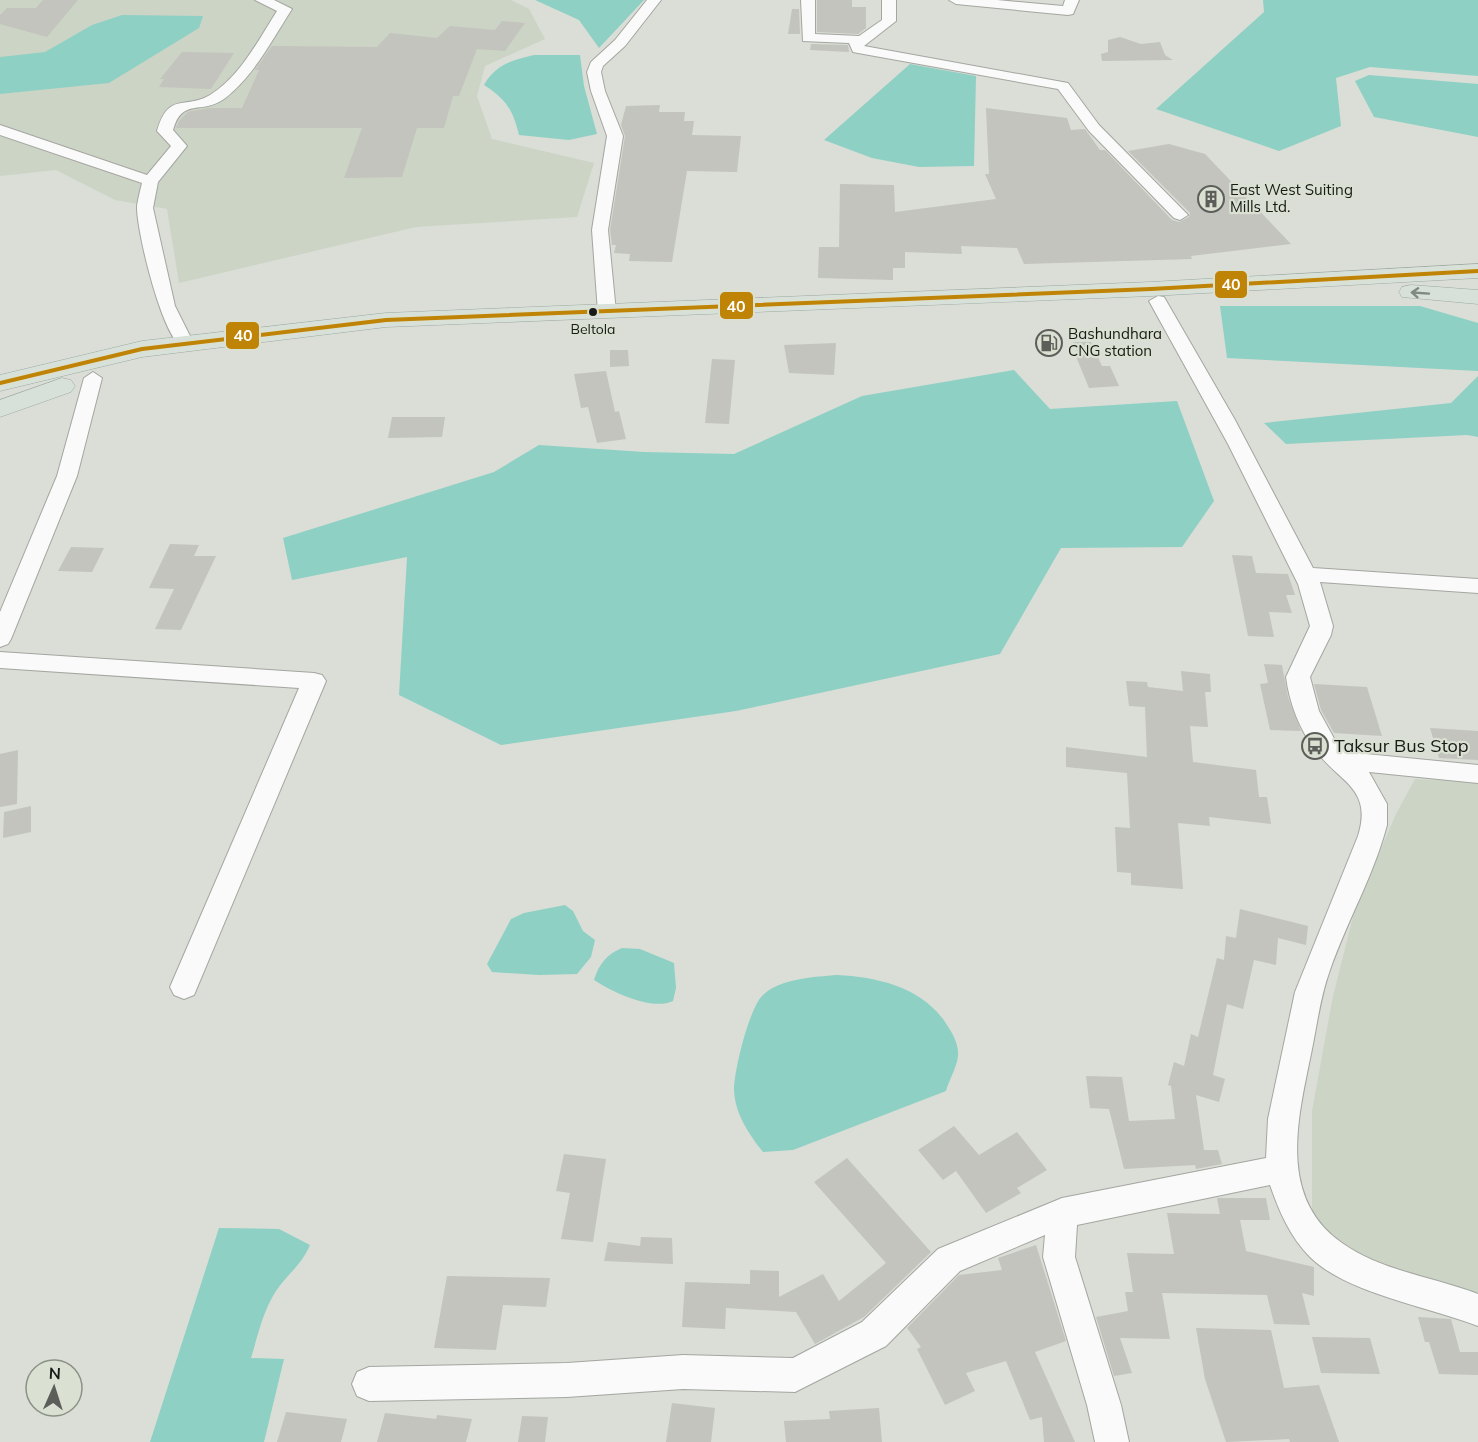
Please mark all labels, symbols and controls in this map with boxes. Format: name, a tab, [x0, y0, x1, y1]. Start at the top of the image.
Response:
place label: East West Suiting Mills Ltd.	[1230, 180, 1353, 216]
building icon: East West Suiting Mills Ltd.	[1196, 184, 1226, 214]
line badge: 40	[1214, 270, 1248, 299]
text: 40	[1221, 274, 1241, 294]
one-way arrow	[1410, 287, 1430, 298]
line badge: 40	[719, 291, 754, 320]
text: 40	[726, 296, 746, 316]
marker: Beltola	[587, 306, 599, 318]
place label: Beltola	[570, 320, 616, 338]
line badge: 40	[225, 321, 260, 350]
place label: Bashundhara CNG station	[1068, 324, 1162, 360]
text: 40	[233, 325, 253, 345]
fuel station icon: Bashundhara CNG station	[1034, 328, 1064, 358]
bus stop icon: Taksur Bus Stop	[1300, 731, 1330, 761]
place label: Taksur Bus Stop	[1334, 734, 1469, 757]
north arrow	[24, 1358, 84, 1418]
text: N	[48, 1363, 61, 1383]

